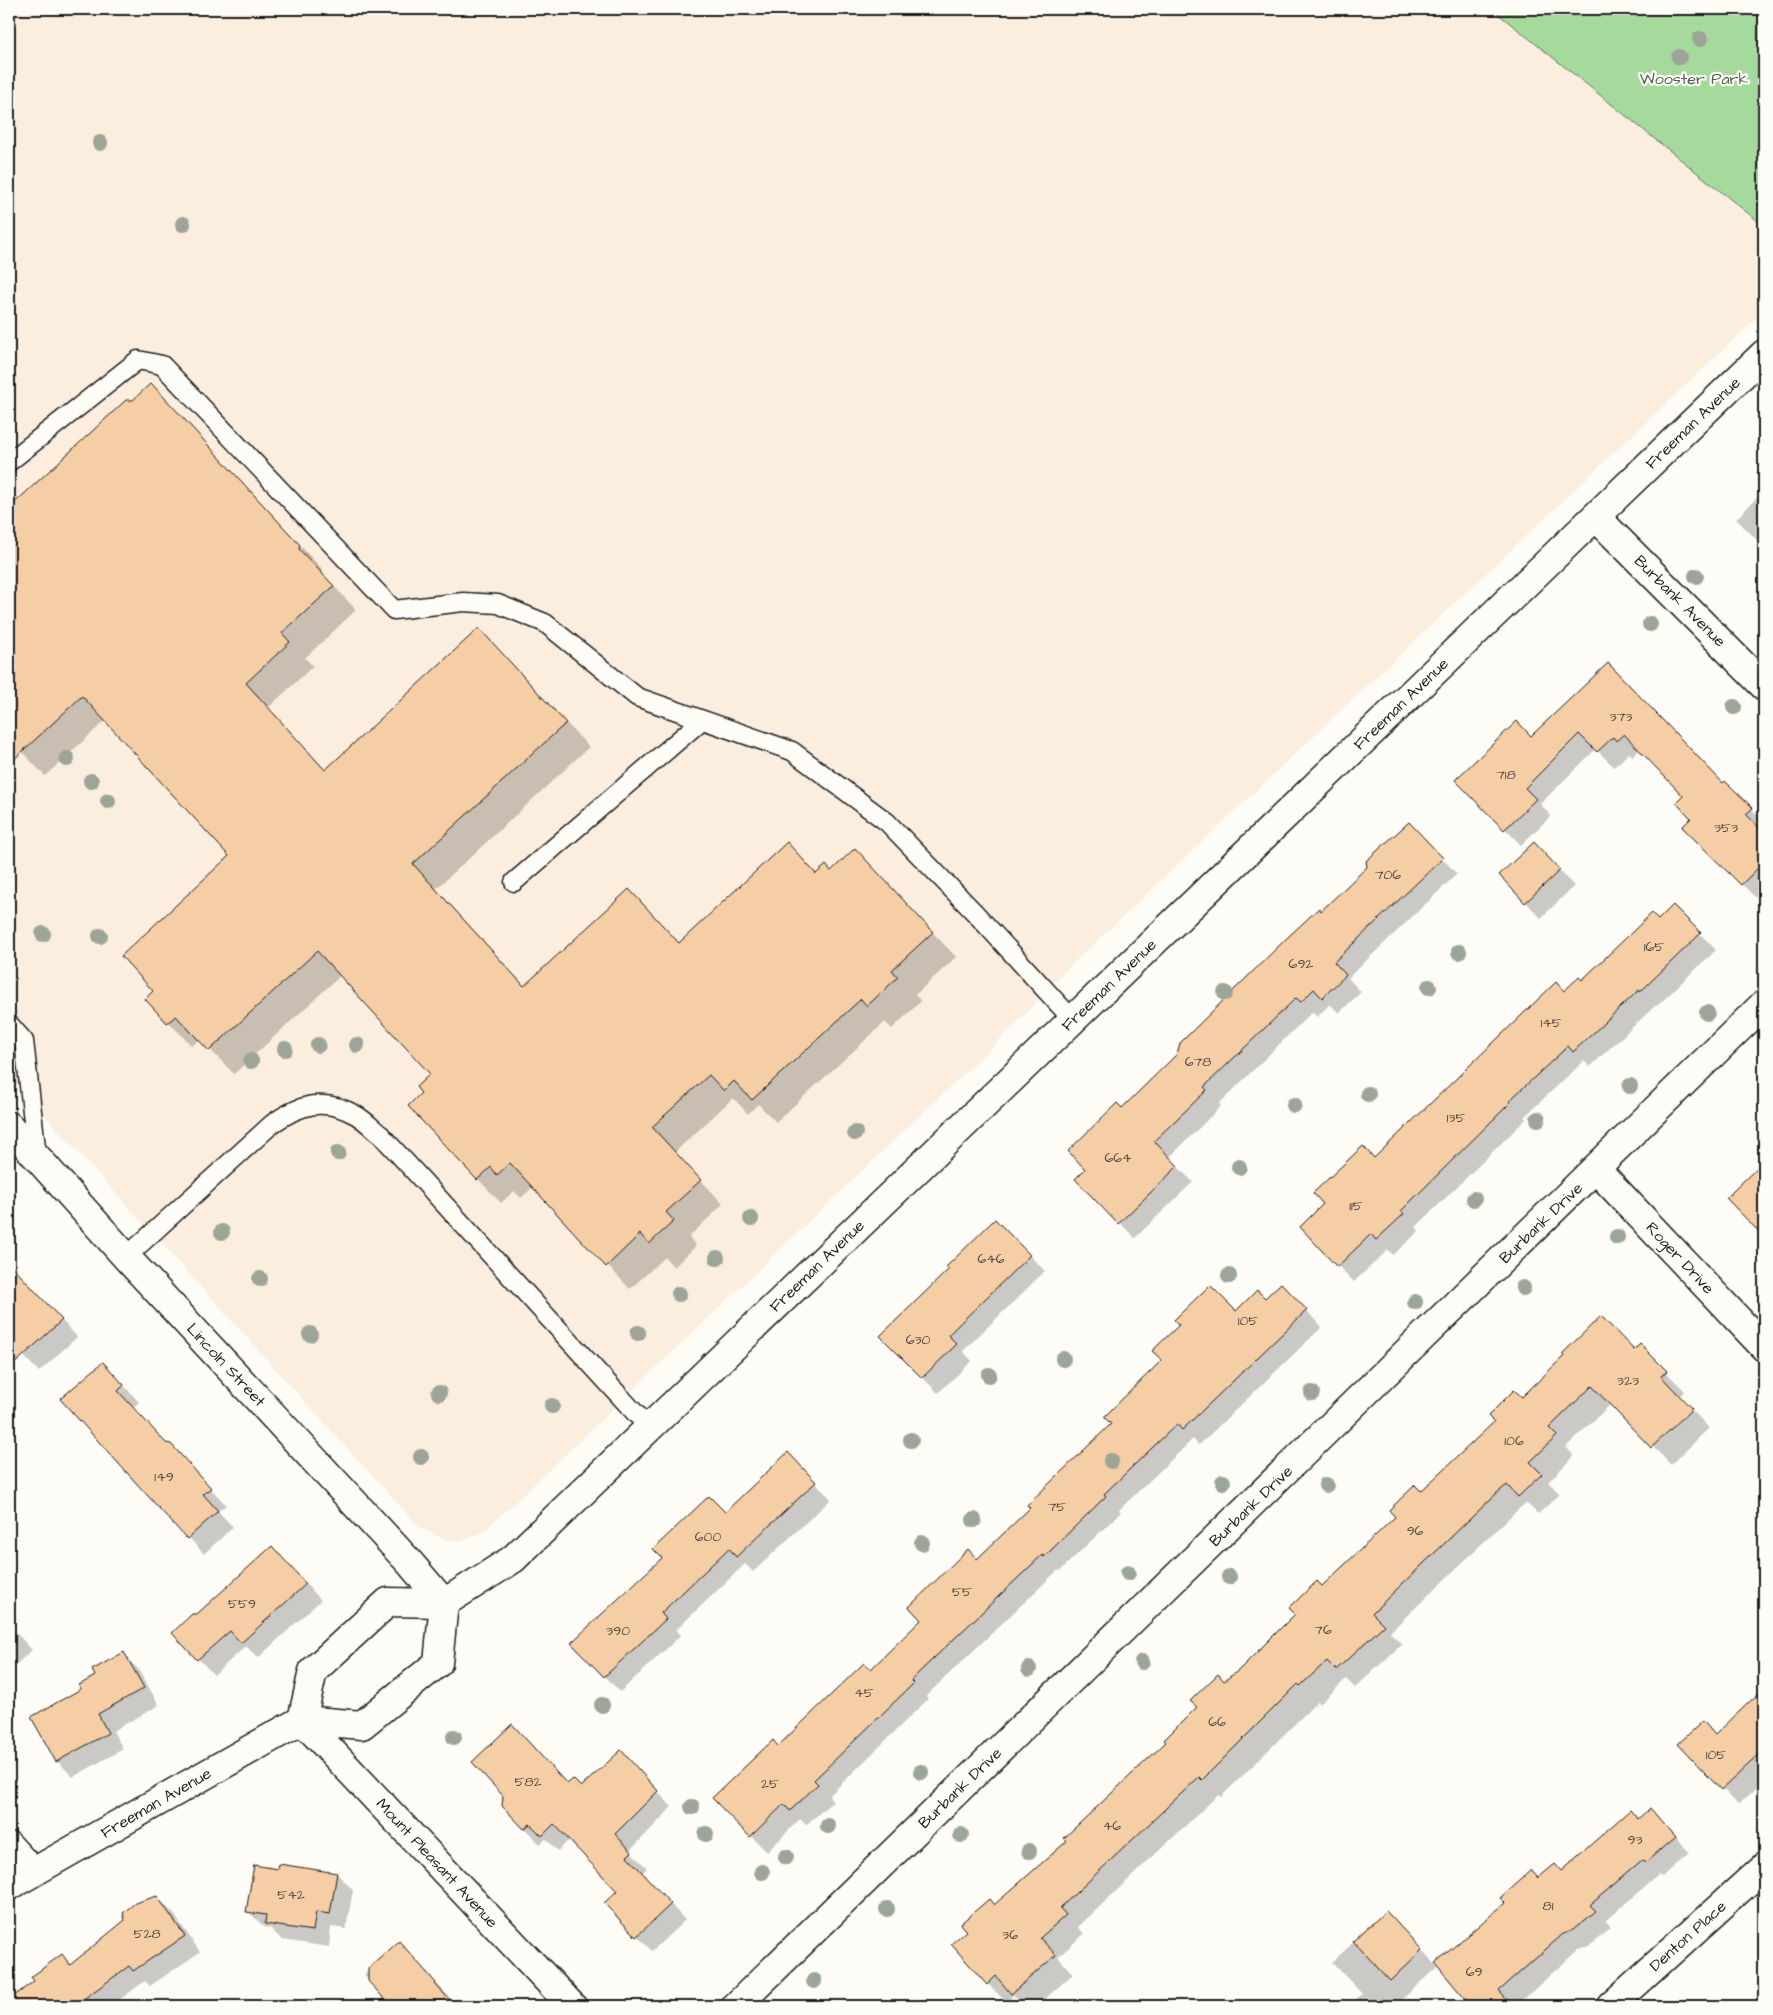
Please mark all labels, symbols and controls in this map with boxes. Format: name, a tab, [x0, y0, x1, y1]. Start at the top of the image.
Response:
park label: Wooster Park	[1640, 68, 1748, 90]
street label: Freeman Avenue	[1641, 372, 1746, 474]
street label: Burbank Avenue	[1629, 550, 1731, 652]
street label: Freeman Avenue	[1349, 653, 1454, 755]
house number: 373	[1610, 707, 1632, 727]
house number: 718	[1496, 765, 1516, 785]
house number: 353	[1714, 818, 1738, 838]
house number: 706	[1375, 865, 1401, 885]
street label: Freeman Avenue	[1057, 934, 1162, 1036]
house number: 165	[1644, 937, 1664, 957]
house number: 692	[1289, 954, 1313, 974]
house number: 145	[1540, 1013, 1562, 1033]
house number: 678	[1185, 1052, 1211, 1072]
house number: 135	[1447, 1108, 1466, 1128]
house number: 664	[1104, 1148, 1132, 1168]
street label: Burbank Drive	[1494, 1177, 1588, 1269]
house number: 115	[1349, 1196, 1363, 1216]
street label: Freeman Avenue	[765, 1215, 870, 1317]
street label: Roger Drive	[1640, 1217, 1719, 1300]
house number: 646	[977, 1249, 1005, 1269]
house number: 105	[1238, 1311, 1258, 1331]
street label: Lincoln Street	[182, 1318, 271, 1412]
house number: 630	[906, 1330, 931, 1350]
house number: 323	[1617, 1371, 1639, 1391]
house number: 106	[1504, 1431, 1524, 1451]
street label: Burbank Drive	[1204, 1460, 1298, 1552]
house number: 149	[154, 1467, 174, 1487]
house number: 75	[1048, 1497, 1066, 1517]
house number: 96	[1407, 1521, 1424, 1541]
house number: 600	[695, 1527, 721, 1547]
house number: 55	[952, 1582, 972, 1602]
house number: 559	[228, 1594, 256, 1614]
house number: 76	[1314, 1620, 1332, 1640]
house number: 390	[606, 1621, 630, 1641]
house number: 45	[854, 1683, 874, 1703]
house number: 66	[1208, 1712, 1226, 1732]
street label: Burbank Drive	[913, 1742, 1007, 1834]
house number: 105	[1706, 1745, 1726, 1765]
street label: Freeman Avenue	[97, 1762, 216, 1844]
house number: 582	[514, 1772, 542, 1792]
house number: 25	[761, 1774, 779, 1794]
street label: Mount Pleasant Avenue	[371, 1793, 503, 1933]
house number: 46	[1103, 1816, 1121, 1836]
house number: 93	[1627, 1830, 1643, 1850]
house number: 542	[277, 1885, 305, 1905]
street label: Denton Place	[1645, 1895, 1731, 1976]
house number: 81	[1543, 1896, 1554, 1916]
house number: 528	[133, 1924, 161, 1944]
house number: 36	[1002, 1925, 1018, 1945]
house number: 69	[1466, 1962, 1482, 1982]

